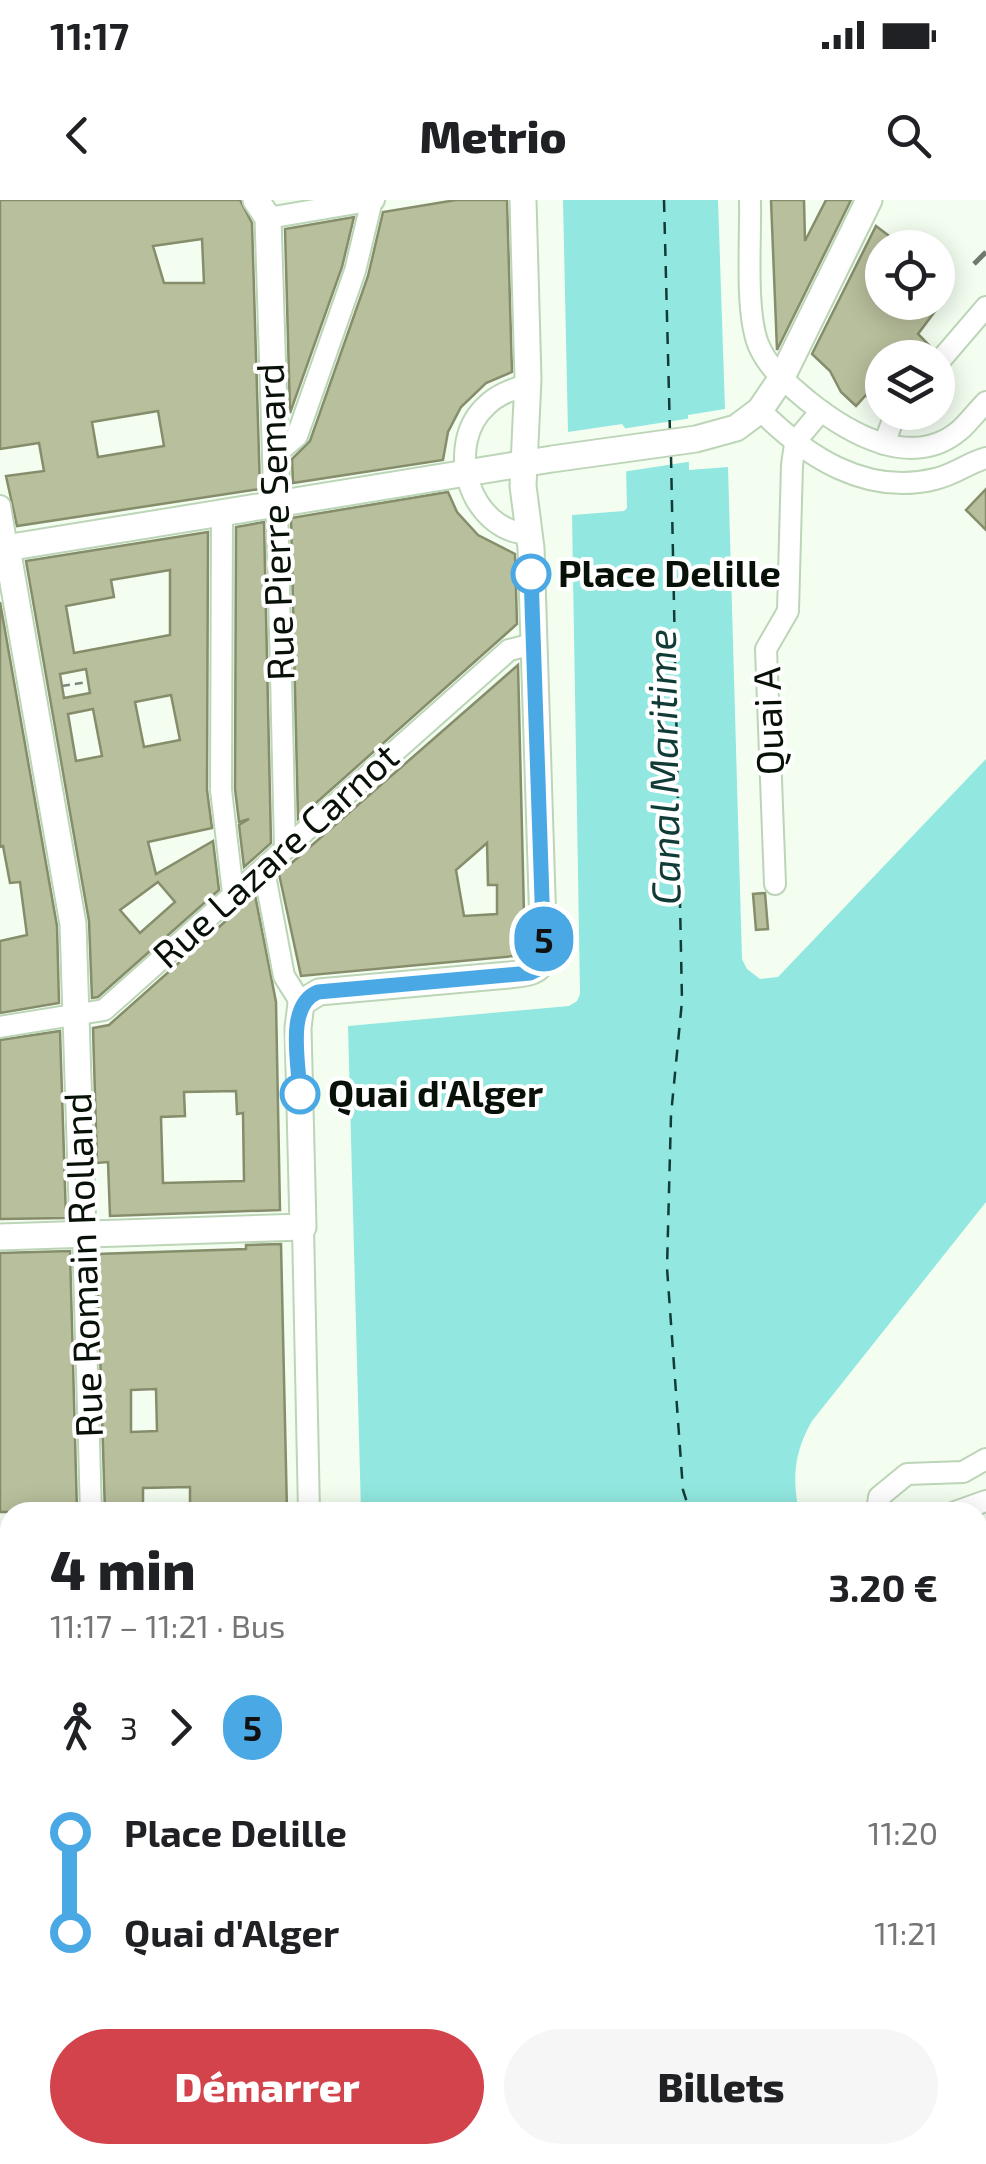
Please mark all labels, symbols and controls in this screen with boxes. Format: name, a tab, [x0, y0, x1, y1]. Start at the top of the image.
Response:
text: 11:17	[50, 12, 129, 58]
icon: back	[50, 108, 105, 163]
text: Metrio	[419, 108, 567, 162]
icon: search	[881, 108, 936, 163]
map controls	[865, 230, 955, 430]
button: locate	[865, 230, 955, 320]
button: layers	[865, 340, 955, 430]
street label: Rue Pierre Semard	[245, 363, 303, 682]
place label: Place Delille	[558, 549, 781, 595]
marker: Place Delille	[512, 555, 550, 593]
water label: Canal Maritime	[636, 629, 688, 905]
street label: Quai A	[742, 666, 792, 776]
street label: Rue Lazare Carnot	[143, 732, 407, 977]
line badge: 5	[512, 906, 576, 972]
text: 5	[534, 918, 554, 960]
place label: Quai d'Alger	[328, 1069, 543, 1116]
marker: Quai d'Alger	[281, 1075, 319, 1113]
street label: Rue Romain Rolland	[53, 1092, 111, 1438]
text: 4 min	[50, 1535, 196, 1601]
text: 3.20 €	[829, 1564, 938, 1610]
text: 11:17 – 11:21 · Bus	[50, 1606, 285, 1644]
icon: walk	[50, 1700, 105, 1755]
icon: forward	[153, 1700, 208, 1755]
text: 5	[243, 1706, 262, 1748]
text: 3	[120, 1708, 138, 1746]
text: Place Delille	[124, 1809, 347, 1855]
text: 11:20	[868, 1813, 938, 1851]
text: Quai d'Alger	[124, 1909, 339, 1955]
text: 11:21	[874, 1913, 938, 1951]
button: Démarrer	[50, 2029, 484, 2144]
button: Billets	[504, 2029, 938, 2144]

